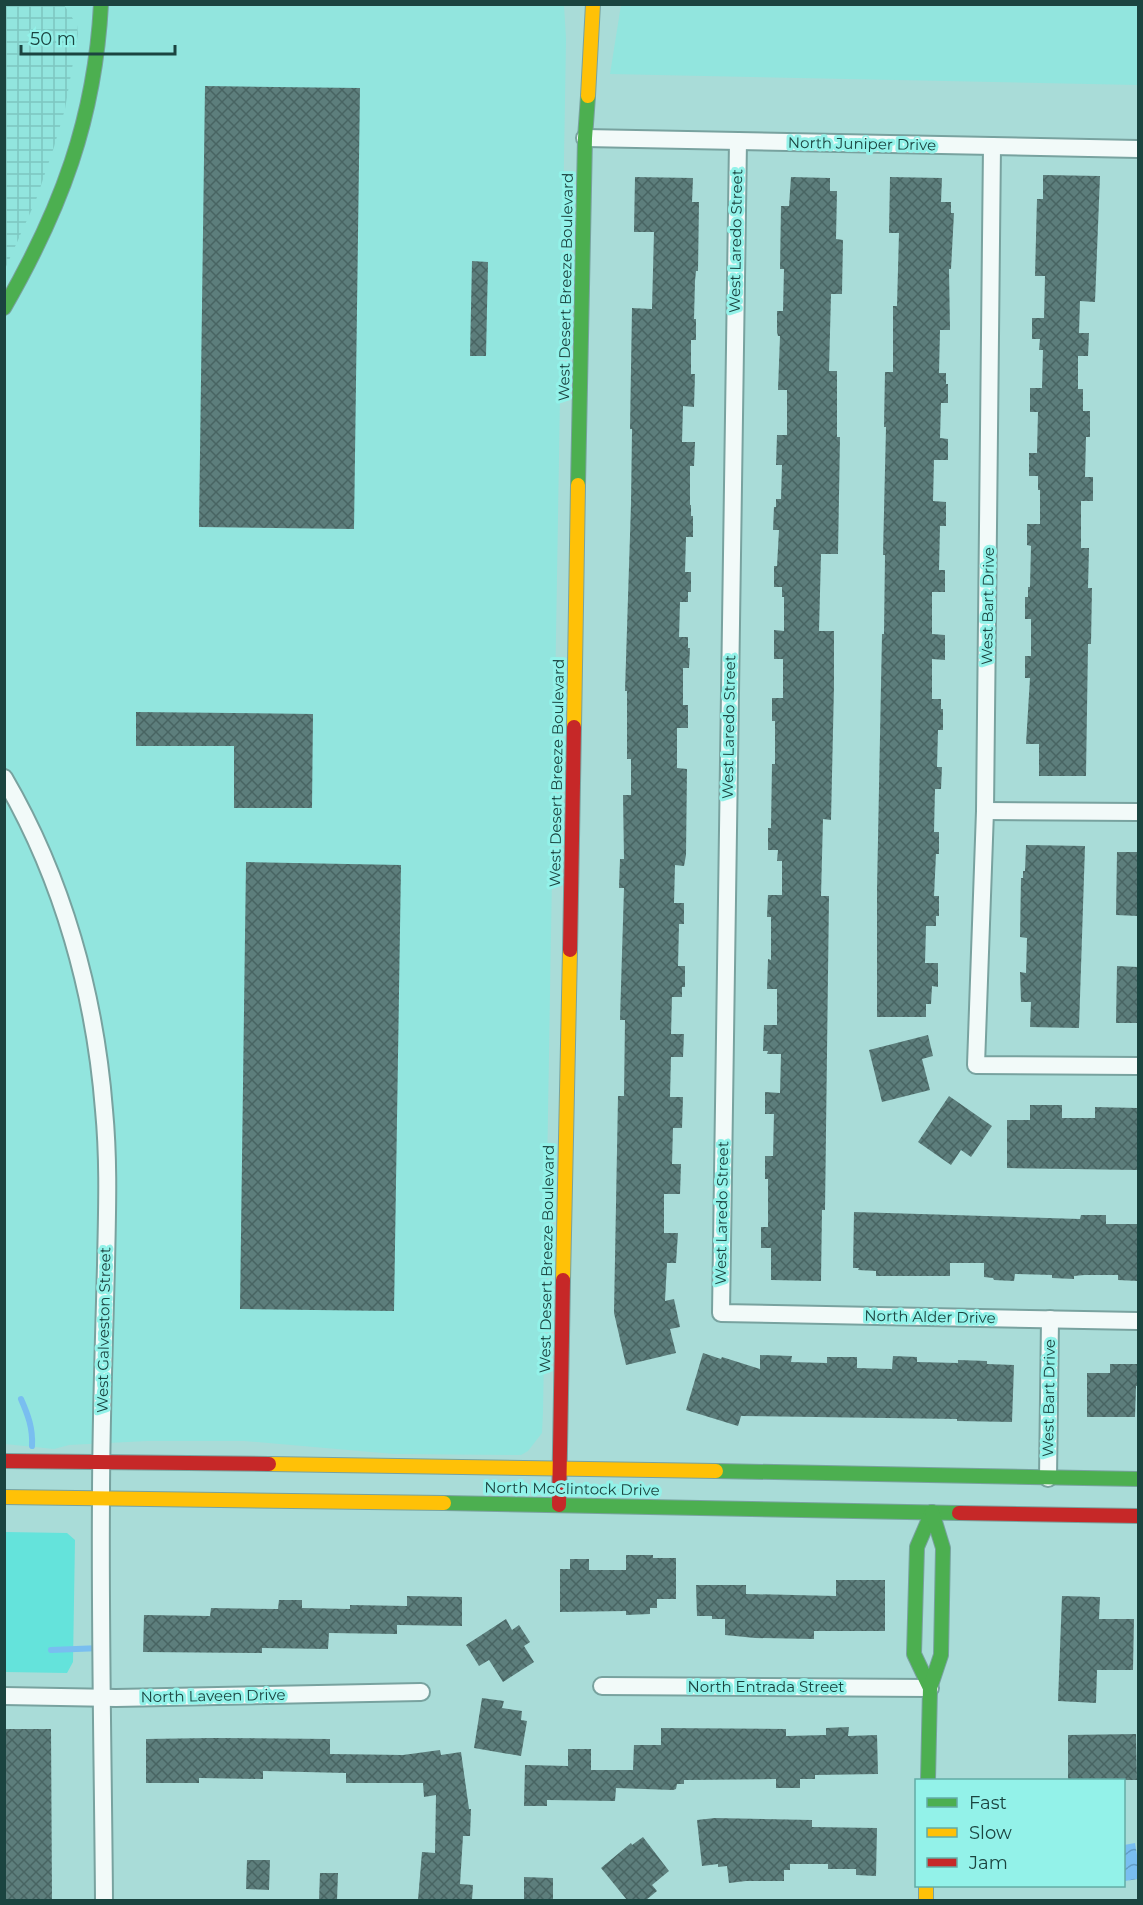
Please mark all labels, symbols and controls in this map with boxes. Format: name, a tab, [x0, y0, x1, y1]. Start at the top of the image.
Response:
scale bar	[21, 18, 176, 56]
text: 50 m	[30, 28, 76, 50]
street label: North Juniper Drive	[788, 133, 936, 154]
street label: West Laredo Street	[725, 169, 746, 313]
street label: West Desert Breeze Boulevard	[554, 173, 577, 401]
street label: West Bart Drive	[977, 547, 998, 665]
street label: West Laredo Street	[718, 655, 739, 799]
street label: West Desert Breeze Boulevard	[545, 659, 568, 887]
street label: West Laredo Street	[711, 1141, 732, 1285]
street label: West Desert Breeze Boulevard	[535, 1145, 558, 1373]
street label: West Galveston Street	[93, 1247, 114, 1413]
street label: North Alder Drive	[864, 1306, 996, 1327]
street label: West Bart Drive	[1038, 1339, 1059, 1457]
street label: North McClintock Drive	[484, 1477, 660, 1500]
street label: North Entrada Street	[688, 1677, 844, 1696]
street label: North Laveen Drive	[140, 1685, 286, 1706]
legend	[915, 1779, 1125, 1887]
text: Fast	[969, 1792, 1007, 1814]
text: Slow	[969, 1822, 1012, 1844]
text: Jam	[968, 1852, 1008, 1874]

